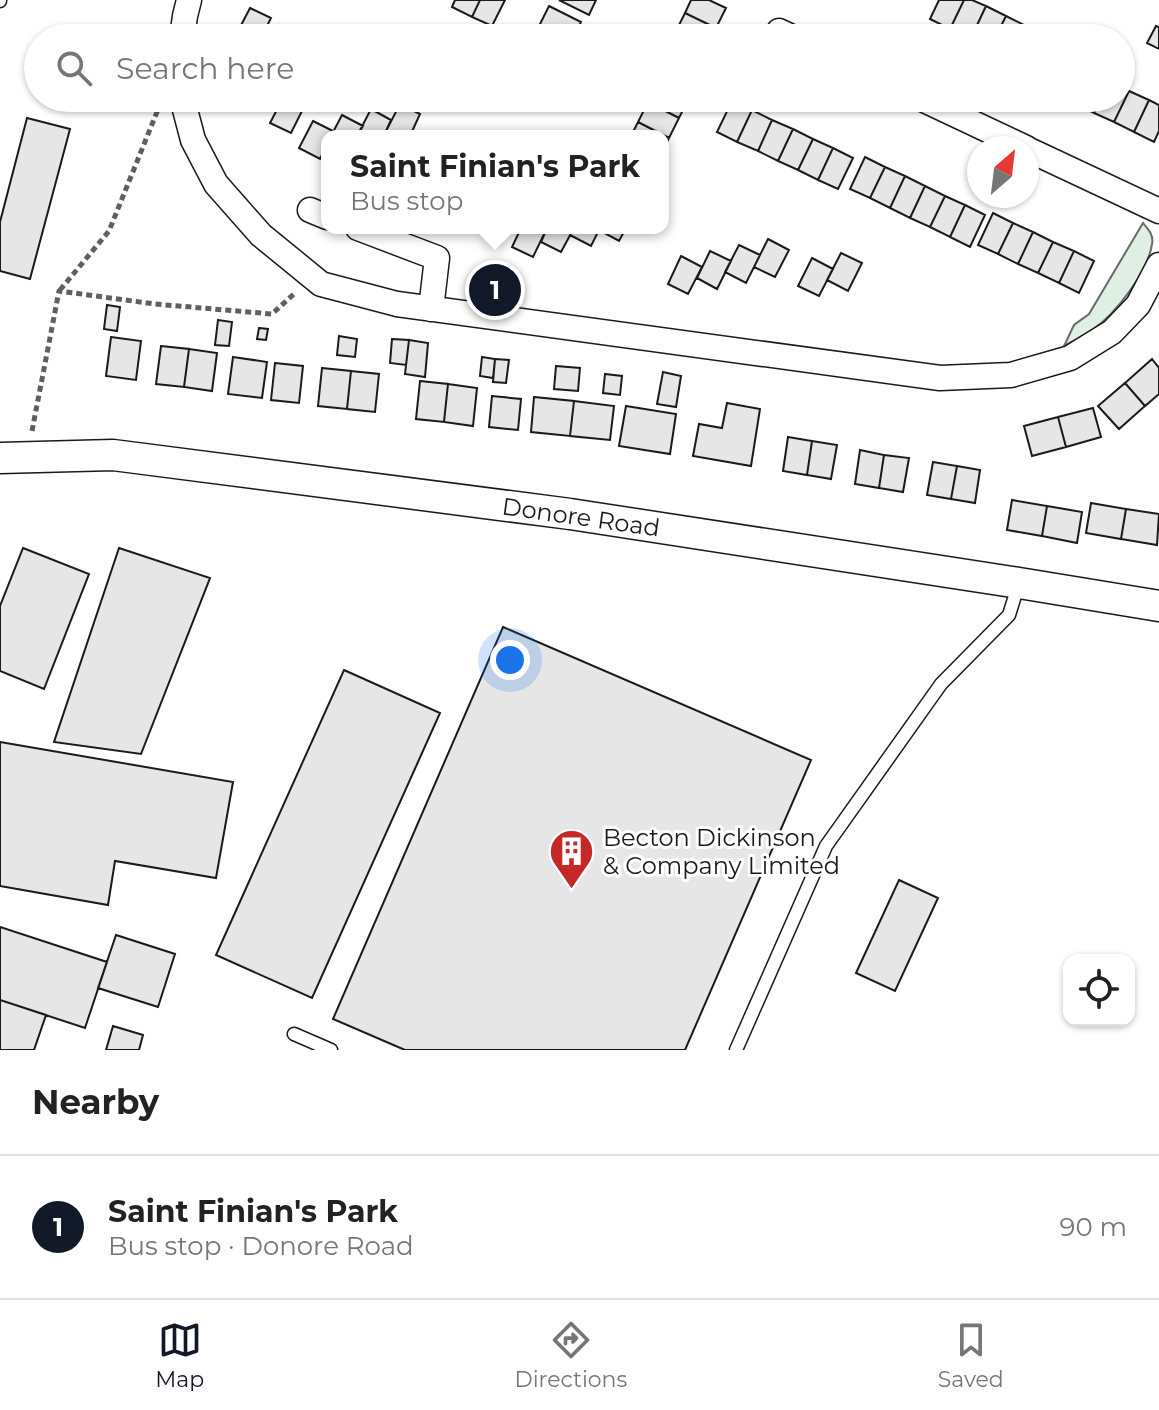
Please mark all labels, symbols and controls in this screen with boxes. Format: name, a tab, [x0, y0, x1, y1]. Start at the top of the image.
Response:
search box	[24, 24, 1135, 112]
icon: search	[52, 46, 96, 90]
text: Search here	[116, 50, 294, 87]
popup	[321, 130, 669, 234]
north arrow	[967, 136, 1039, 208]
text: Saint Finian's Park	[350, 148, 640, 185]
text: Bus stop	[350, 185, 463, 217]
pin: 1	[469, 260, 521, 320]
street label: Donore Road	[500, 492, 662, 542]
your location	[490, 640, 530, 680]
place label: Becton Dickinson & Company Limited	[603, 823, 840, 880]
building icon: Becton Dickinson & Company Limited	[548, 827, 596, 890]
map controls	[1063, 954, 1135, 1026]
button: locate	[1063, 954, 1135, 1026]
text: Nearby	[32, 1081, 159, 1123]
text: Saint Finian's Park	[108, 1193, 398, 1230]
text: 1	[53, 1211, 63, 1243]
text: 90 m	[1060, 1211, 1127, 1243]
text: Bus stop · Donore Road	[108, 1230, 414, 1262]
tab: Map	[155, 1318, 204, 1393]
tab: Directions	[515, 1318, 627, 1393]
tab: Saved	[938, 1318, 1004, 1393]

